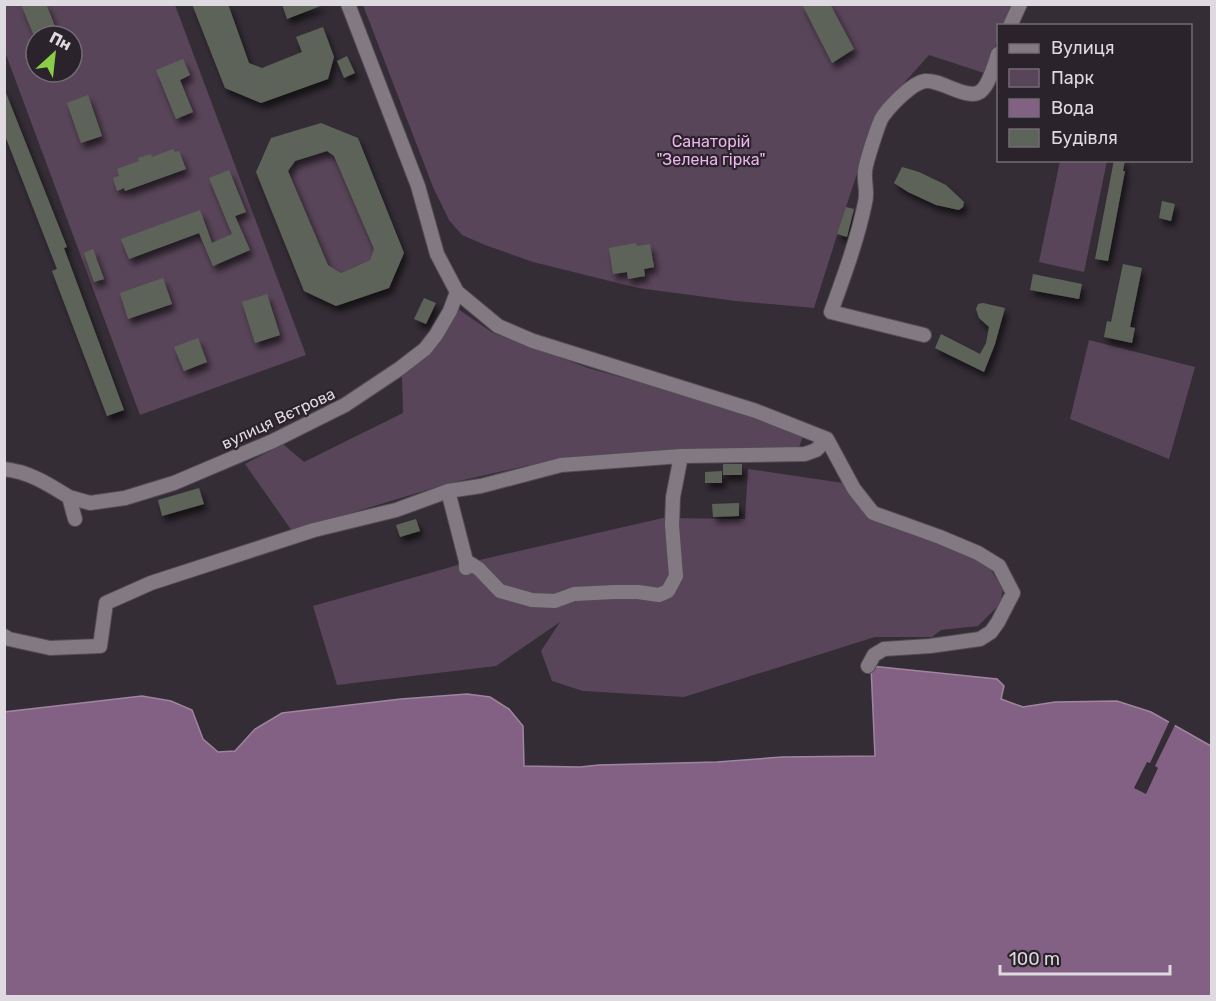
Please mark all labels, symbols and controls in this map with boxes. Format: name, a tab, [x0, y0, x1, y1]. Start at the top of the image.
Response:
north arrow	[24, 24, 84, 84]
legend	[997, 24, 1192, 162]
text: Пн	[46, 28, 75, 55]
text: Вулиця	[1051, 37, 1115, 59]
text: Парк	[1051, 67, 1095, 89]
text: Вода	[1051, 97, 1094, 119]
text: Будівля	[1051, 127, 1118, 149]
park label: Санаторій "Зелена гірка"	[656, 132, 766, 169]
street label: вулиця Вєтрова	[218, 384, 338, 453]
scale bar	[1000, 938, 1170, 976]
text: 100 m	[1009, 948, 1060, 970]

